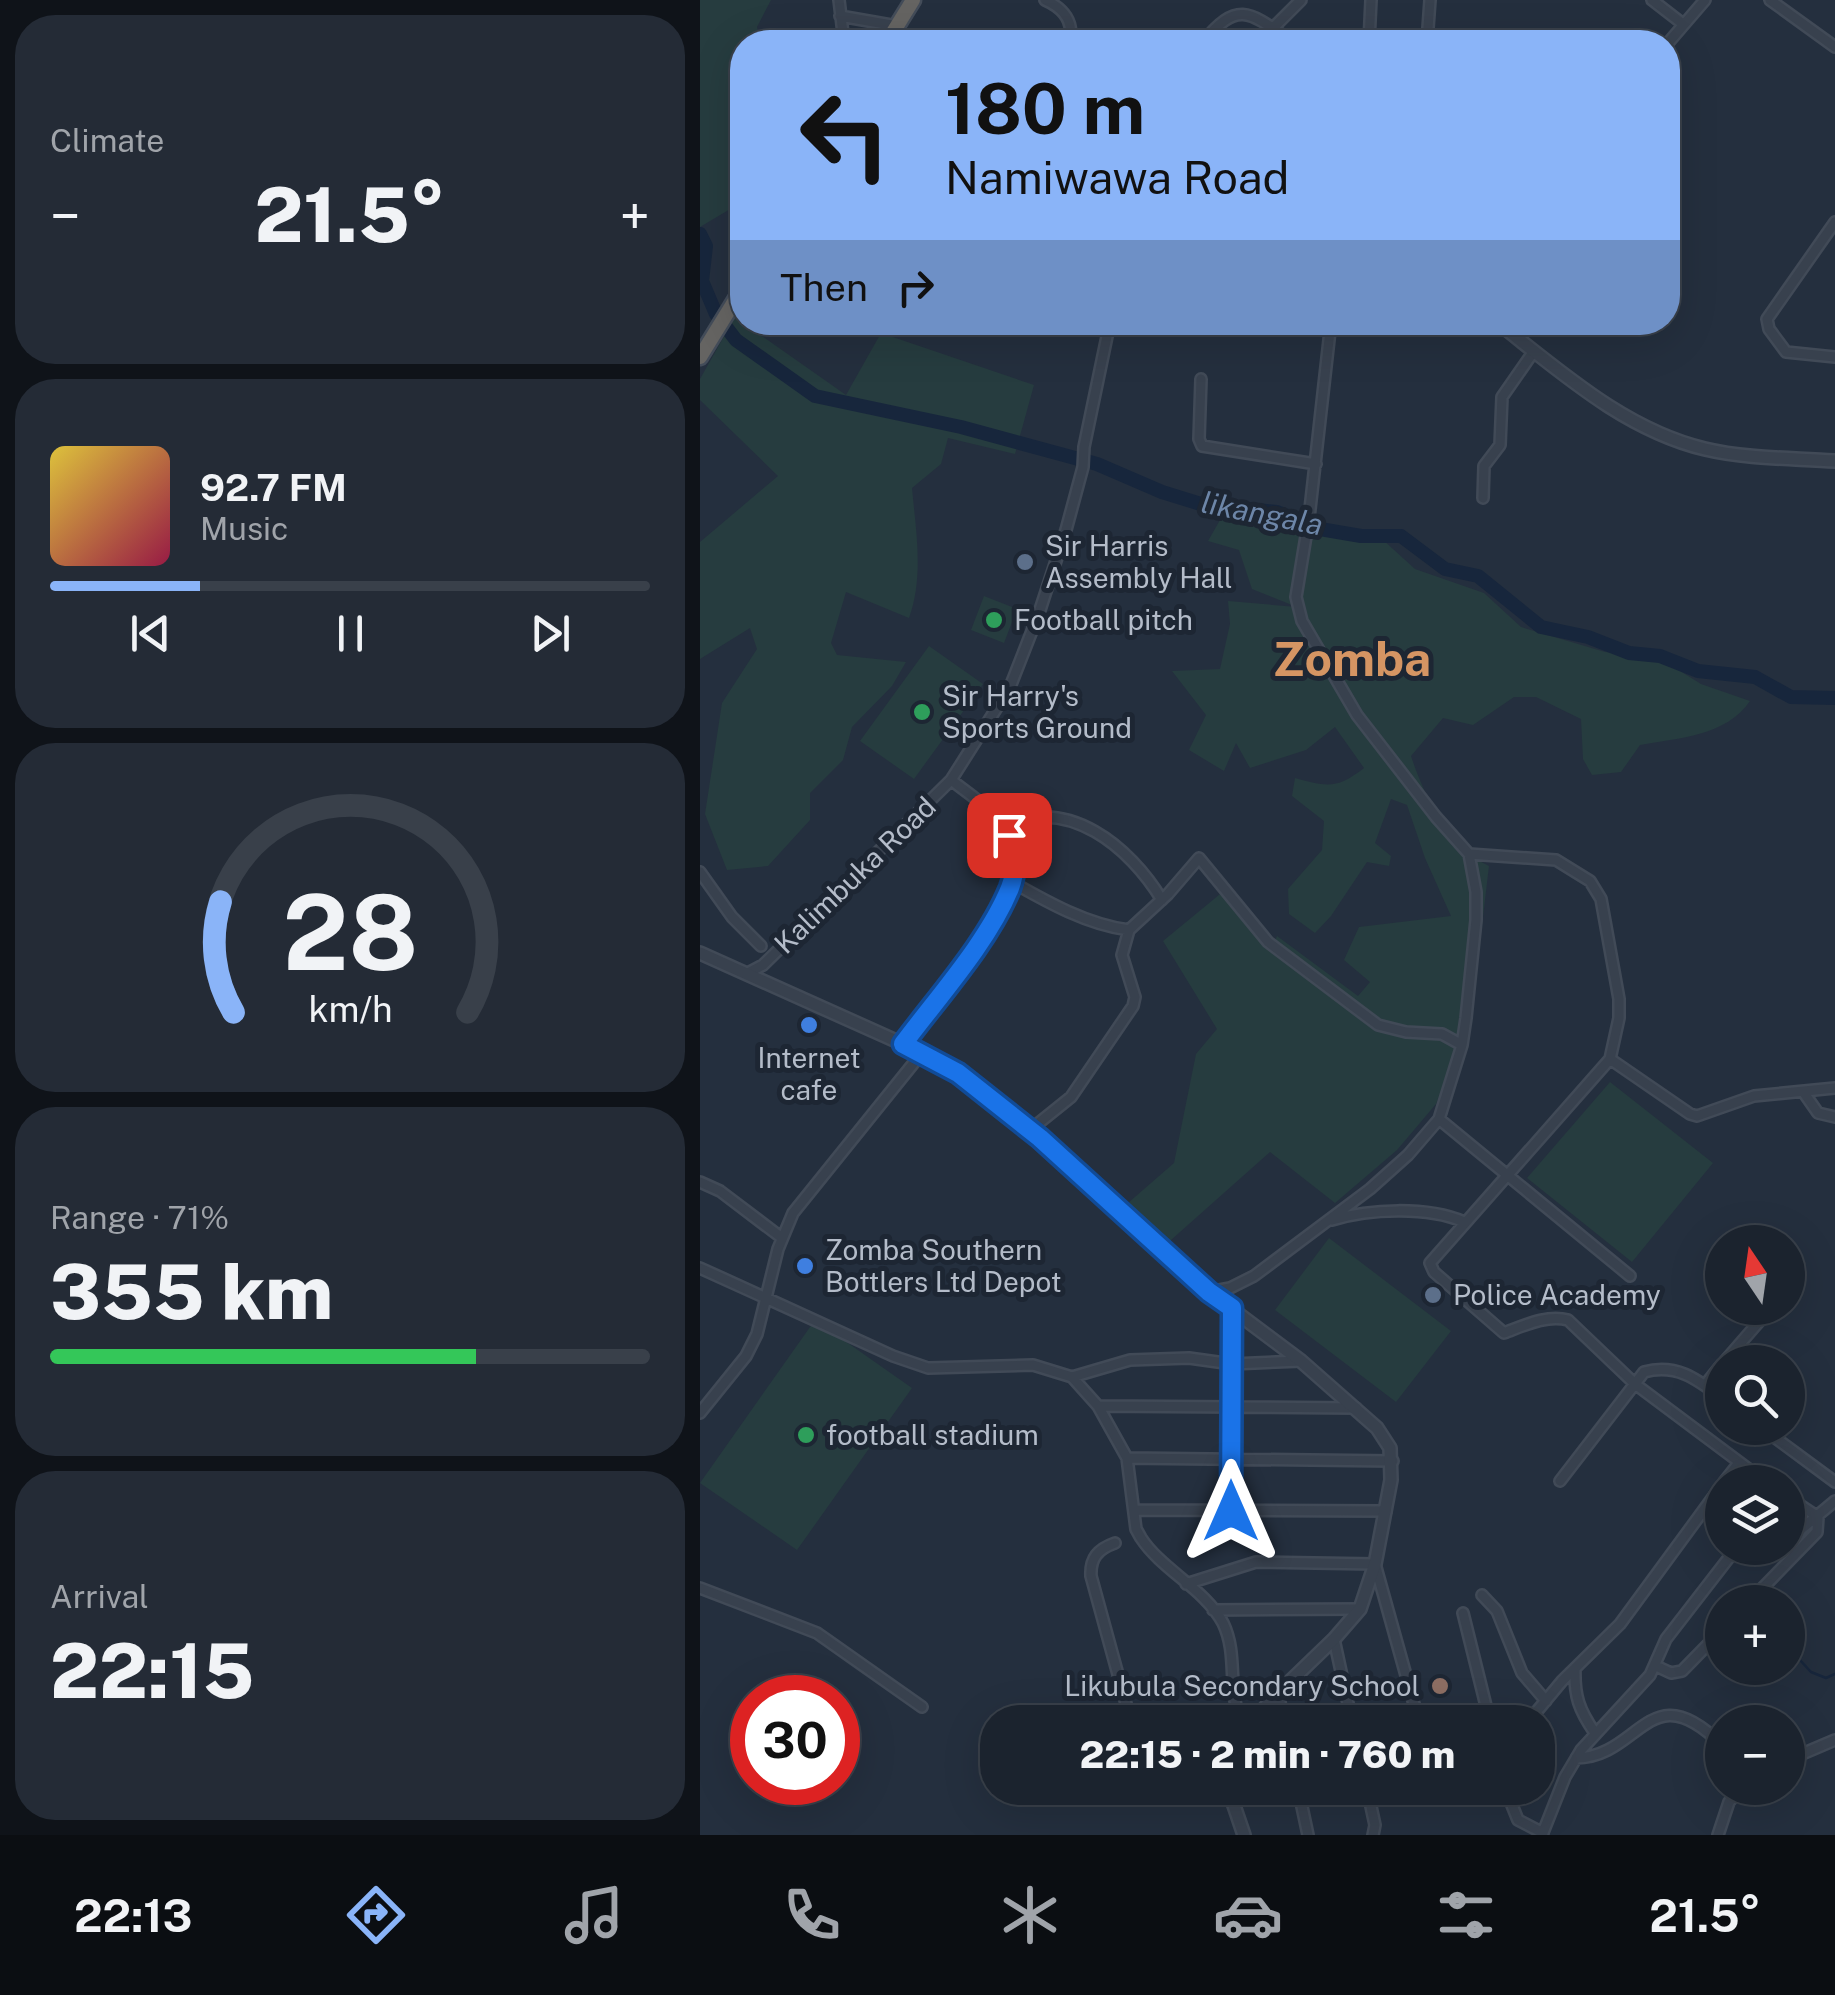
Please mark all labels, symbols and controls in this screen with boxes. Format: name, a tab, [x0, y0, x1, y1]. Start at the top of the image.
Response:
text: 180 m	[945, 67, 1145, 150]
icon: left	[780, 70, 910, 200]
text: Climate	[50, 122, 164, 159]
text: Namiwawa Road	[945, 151, 1289, 204]
text: 21.5°	[254, 171, 446, 259]
text: −	[50, 184, 81, 248]
text: +	[620, 184, 650, 248]
icon: right	[888, 260, 943, 315]
text: Then	[780, 265, 868, 310]
text: 92.7 FM	[200, 465, 347, 510]
water label: likangala	[1198, 484, 1326, 542]
text: Music	[200, 510, 288, 547]
place label: Sir Harris Assembly Hall	[1045, 529, 1233, 594]
marker: Sir Harris Assembly Hall	[1014, 551, 1036, 573]
place label: Football pitch	[1014, 603, 1193, 636]
icon: previous	[123, 606, 178, 661]
icon: pause	[323, 606, 378, 661]
icon: next	[523, 606, 578, 661]
marker: Football pitch	[983, 609, 1005, 631]
district label: Zomba	[1273, 630, 1431, 687]
place label: Sir Harry's Sports Ground	[942, 679, 1132, 744]
marker: Sir Harry's Sports Ground	[911, 701, 933, 723]
street label: Kalimbuka Road	[767, 789, 942, 960]
pin	[967, 793, 1052, 878]
icon: arrive	[982, 808, 1037, 863]
text: 28	[282, 871, 418, 993]
text: km/h	[308, 988, 392, 1030]
marker: Internet cafe	[798, 1014, 820, 1036]
place label: Internet cafe	[757, 1041, 861, 1106]
text: Range · 71%	[50, 1199, 229, 1236]
north arrow	[1705, 1225, 1805, 1325]
map controls	[1705, 1225, 1805, 1805]
place label: Zomba Southern Bottlers Ltd Depot	[825, 1233, 1062, 1298]
text: 355 km	[50, 1248, 333, 1336]
marker: Zomba Southern Bottlers Ltd Depot	[794, 1255, 816, 1277]
place label: Police Academy	[1453, 1278, 1661, 1311]
marker: Police Academy	[1422, 1284, 1444, 1306]
button: search	[1705, 1345, 1805, 1445]
place label: football stadium	[826, 1418, 1039, 1451]
marker: football stadium	[795, 1424, 817, 1446]
position arrow	[1179, 1459, 1283, 1563]
button: layers	[1705, 1465, 1805, 1565]
text: Arrival	[50, 1578, 149, 1615]
button: +	[1705, 1585, 1805, 1685]
text: 22:15	[50, 1627, 254, 1715]
place label: Likubula Secondary School	[1064, 1669, 1420, 1702]
speed limit sign: 30	[730, 1675, 860, 1805]
marker: Likubula Secondary School	[1429, 1675, 1451, 1697]
button: −	[1705, 1705, 1805, 1805]
text: 22:15 · 2 min · 760 m	[1080, 1732, 1455, 1777]
icon: directions	[341, 1880, 411, 1950]
icon: music	[559, 1880, 629, 1950]
icon: phone	[777, 1880, 847, 1950]
icon: climate	[995, 1880, 1065, 1950]
icon: car	[1213, 1880, 1283, 1950]
icon: filters	[1431, 1880, 1501, 1950]
text: 22:13	[74, 1889, 193, 1942]
text: 21.5°	[1649, 1889, 1761, 1942]

